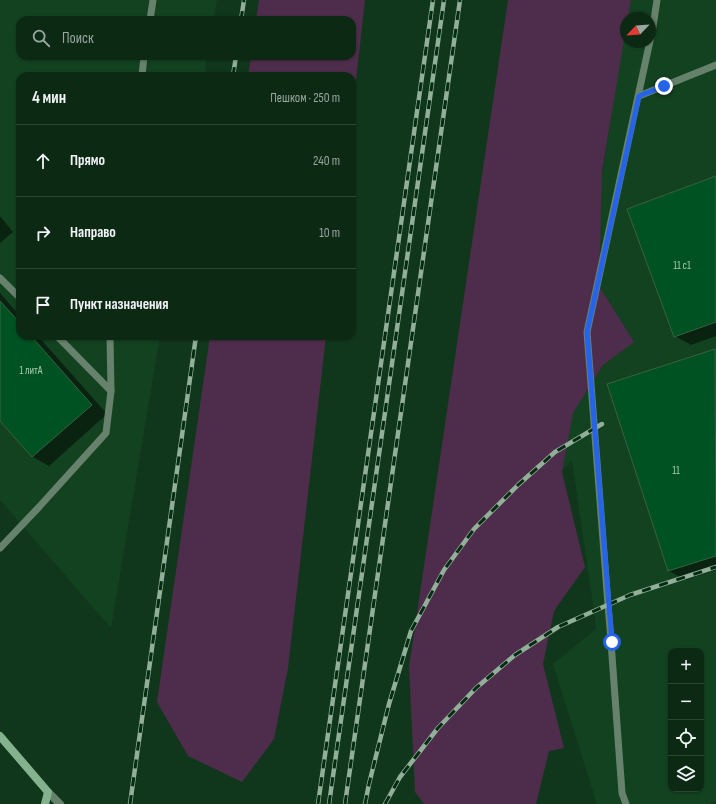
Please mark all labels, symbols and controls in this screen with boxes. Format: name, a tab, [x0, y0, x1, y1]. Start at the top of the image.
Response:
north arrow	[620, 12, 656, 48]
search box	[16, 16, 356, 60]
icon: search	[30, 27, 52, 49]
text: Поиск	[62, 29, 94, 48]
route end	[655, 77, 673, 95]
text: 4 мин	[32, 88, 66, 108]
text: Пешком · 250 m	[270, 90, 340, 106]
icon: ahead	[32, 150, 54, 172]
text: Прямо	[70, 151, 105, 170]
text: 240 m	[313, 153, 340, 169]
icon: right	[32, 222, 54, 244]
text: Направо	[70, 223, 116, 242]
text: 10 m	[319, 225, 340, 241]
house number: 11 с1	[673, 259, 691, 272]
icon: arrive	[32, 294, 54, 316]
text: Пункт назначения	[70, 295, 168, 314]
house number: 1 литА	[19, 364, 43, 377]
house number: 11	[672, 464, 680, 477]
route start	[603, 633, 621, 651]
map controls	[668, 648, 704, 792]
button: +	[668, 648, 704, 684]
button: −	[668, 684, 704, 720]
button: locate	[668, 720, 704, 756]
button: layers	[668, 756, 704, 792]

